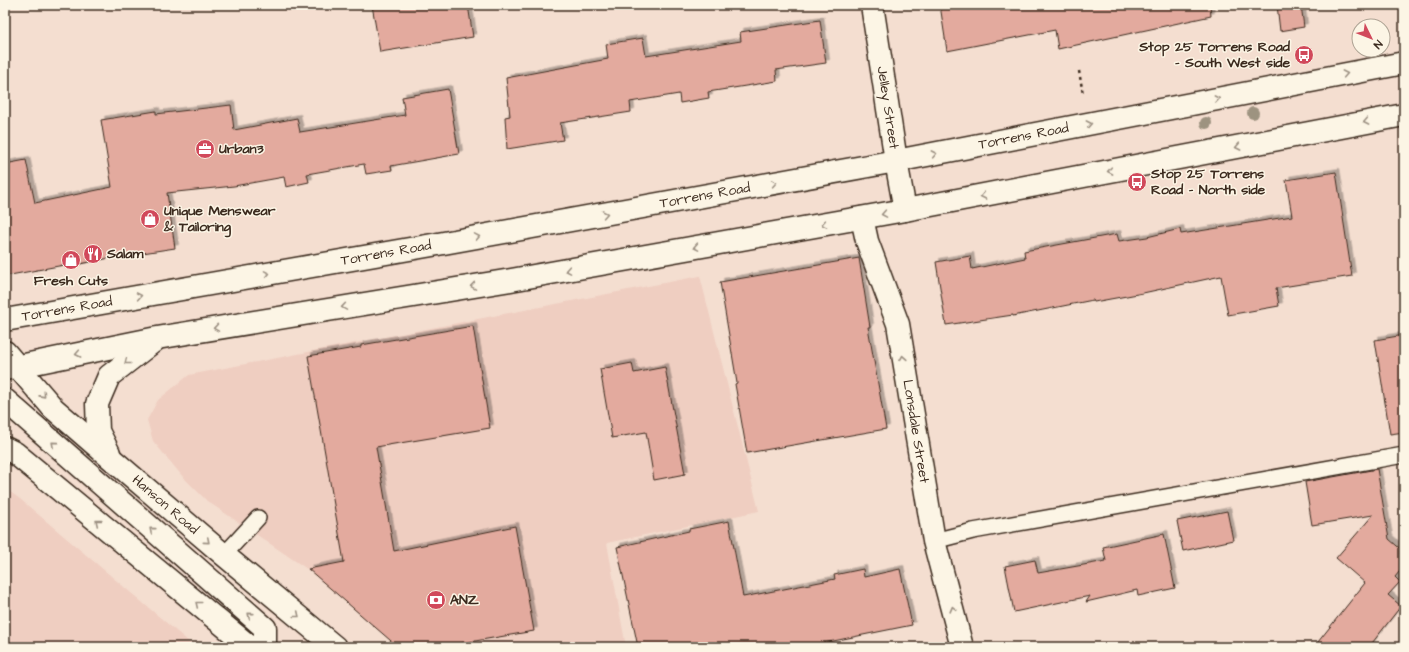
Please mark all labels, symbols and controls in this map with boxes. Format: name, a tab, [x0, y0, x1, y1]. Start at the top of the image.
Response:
north arrow	[1351, 18, 1391, 58]
place label: Stop 25 Torrens Road - South West side	[1138, 37, 1291, 73]
text: N	[1370, 37, 1386, 52]
bus stop icon: Stop 25 Torrens Road - South West side	[1293, 44, 1315, 66]
street label: Jelley Street	[872, 65, 904, 151]
one-way arrow	[1341, 71, 1348, 79]
one-way arrow	[1214, 96, 1220, 104]
street label: Torrens Road	[977, 118, 1070, 155]
one-way arrow	[1363, 118, 1369, 126]
one-way arrow	[1086, 120, 1092, 129]
office icon: Urban3	[194, 138, 216, 160]
place label: Urban3	[219, 139, 265, 159]
one-way arrow	[1235, 142, 1241, 150]
one-way arrow	[931, 150, 937, 158]
place label: Stop 25 Torrens Road - North side	[1150, 164, 1266, 200]
one-way arrow	[1107, 166, 1113, 175]
bus stop icon: Stop 25 Torrens Road - North side	[1126, 171, 1148, 193]
street label: Torrens Road	[658, 178, 752, 214]
one-way arrow	[771, 179, 777, 188]
one-way arrow	[980, 191, 986, 199]
place label: Unique Menswear & Tailoring	[163, 201, 276, 238]
shop icon: Unique Menswear & Tailoring	[139, 208, 161, 230]
one-way arrow	[881, 209, 887, 218]
one-way arrow	[601, 210, 608, 219]
one-way arrow	[821, 220, 827, 228]
one-way arrow	[474, 233, 480, 242]
street label: Torrens Road	[339, 235, 433, 271]
one-way arrow	[693, 242, 699, 251]
restaurant icon: Salam	[82, 243, 104, 265]
place label: Salam	[106, 244, 144, 264]
shop icon: Fresh Cuts	[60, 249, 82, 271]
one-way arrow	[565, 265, 571, 273]
one-way arrow	[264, 270, 270, 279]
place label: Fresh Cuts	[34, 271, 108, 291]
one-way arrow	[469, 281, 476, 290]
street label: Torrens Road	[20, 291, 114, 327]
one-way arrow	[136, 292, 142, 301]
one-way arrow	[341, 302, 347, 311]
one-way arrow	[213, 323, 219, 332]
one-way arrow	[75, 349, 81, 358]
one-way arrow	[900, 355, 908, 361]
one-way arrow	[124, 358, 131, 365]
street label: Lonsdale Street	[897, 378, 934, 485]
one-way arrow	[38, 391, 45, 398]
one-way arrow	[51, 441, 59, 449]
street label: Hanson Road	[127, 470, 203, 539]
one-way arrow	[95, 519, 103, 526]
one-way arrow	[149, 527, 157, 534]
one-way arrow	[202, 536, 210, 544]
bank icon: ANZ	[425, 589, 447, 611]
place label: ANZ	[450, 590, 479, 610]
one-way arrow	[196, 602, 203, 609]
one-way arrow	[949, 606, 958, 613]
one-way arrow	[292, 611, 300, 618]
one-way arrow	[247, 612, 255, 620]

